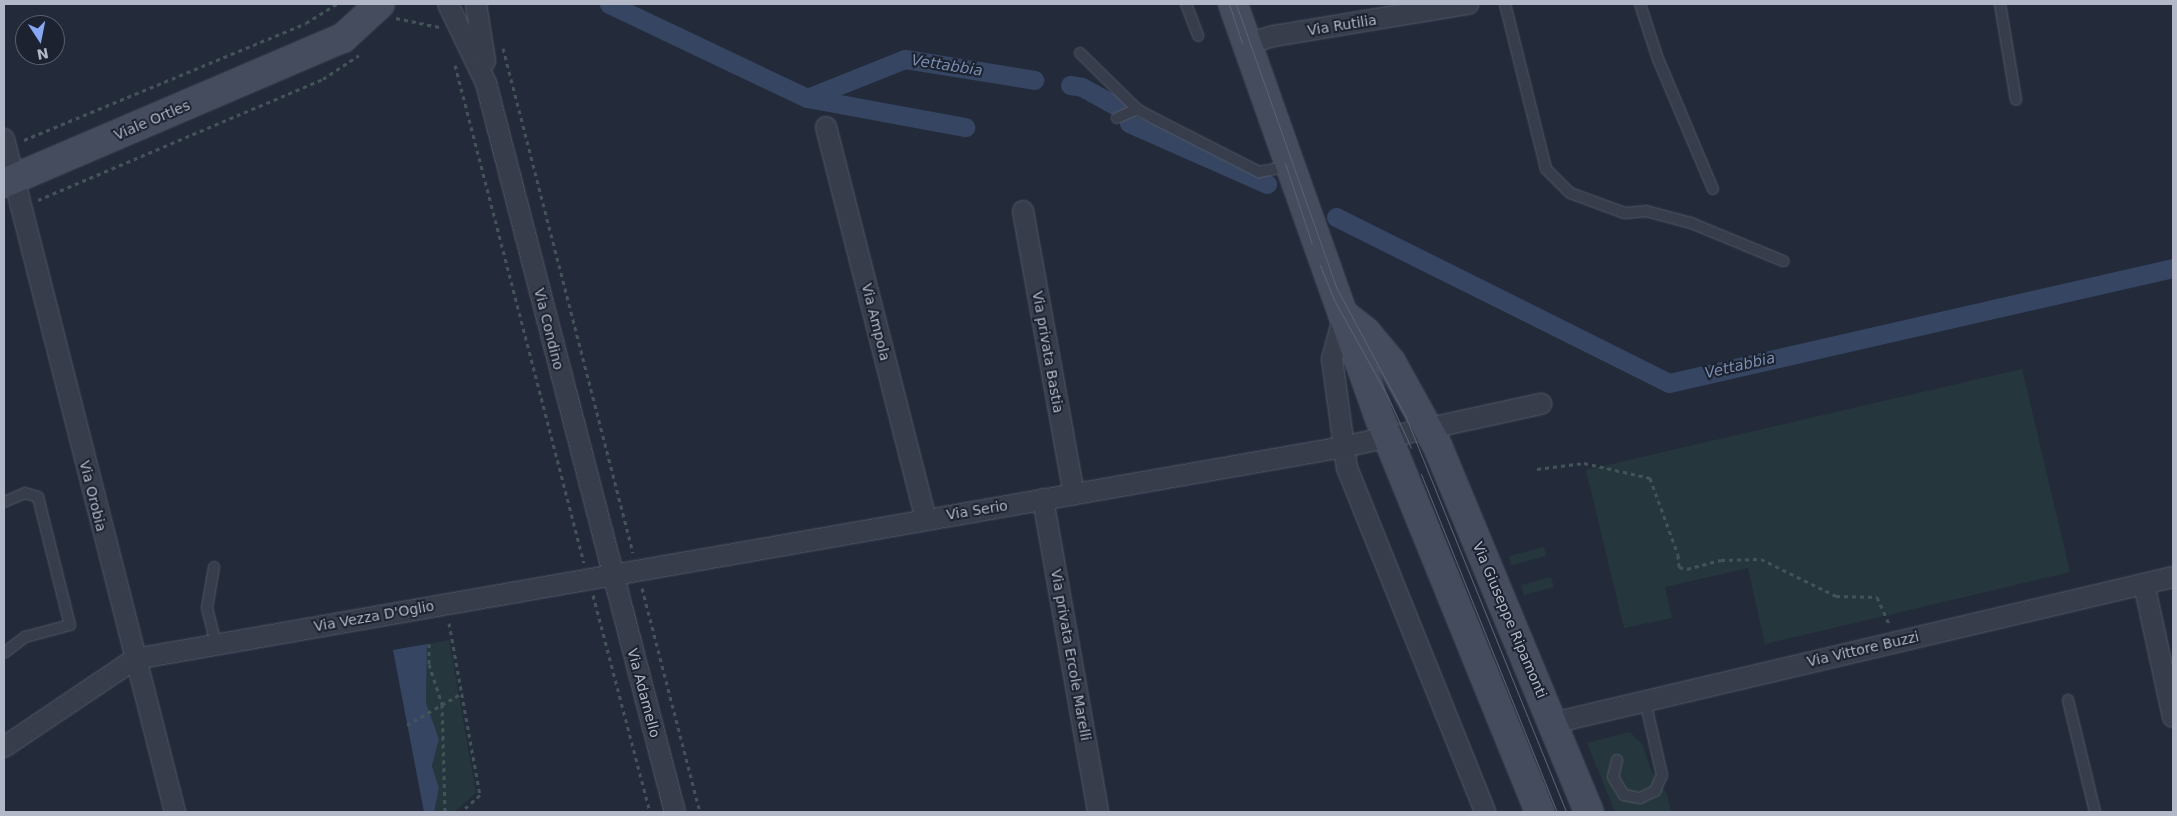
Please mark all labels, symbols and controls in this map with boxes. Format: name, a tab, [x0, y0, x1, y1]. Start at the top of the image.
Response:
street label: Via Rutilia	[1306, 11, 1378, 39]
north arrow	[15, 15, 65, 65]
text: N	[35, 45, 50, 63]
water label: Vettabbia	[910, 51, 984, 81]
street label: Viale Ortles	[112, 96, 192, 144]
street label: Via Ampola	[858, 281, 894, 363]
street label: Via Condino	[531, 286, 567, 372]
street label: Via privata Bastia	[1029, 290, 1067, 414]
water label: Vettabbia	[1703, 349, 1777, 383]
street label: Via Orobia	[76, 459, 110, 533]
street label: Via Serio	[945, 497, 1009, 523]
street label: Via Giuseppe Ripamonti	[1469, 539, 1551, 701]
street label: Via privata Ercole Marelli	[1048, 568, 1094, 742]
street label: Via Vezza D'Oglio	[313, 597, 435, 635]
street label: Via Vittore Buzzi	[1805, 628, 1921, 670]
street label: Via Adamello	[624, 647, 664, 739]

